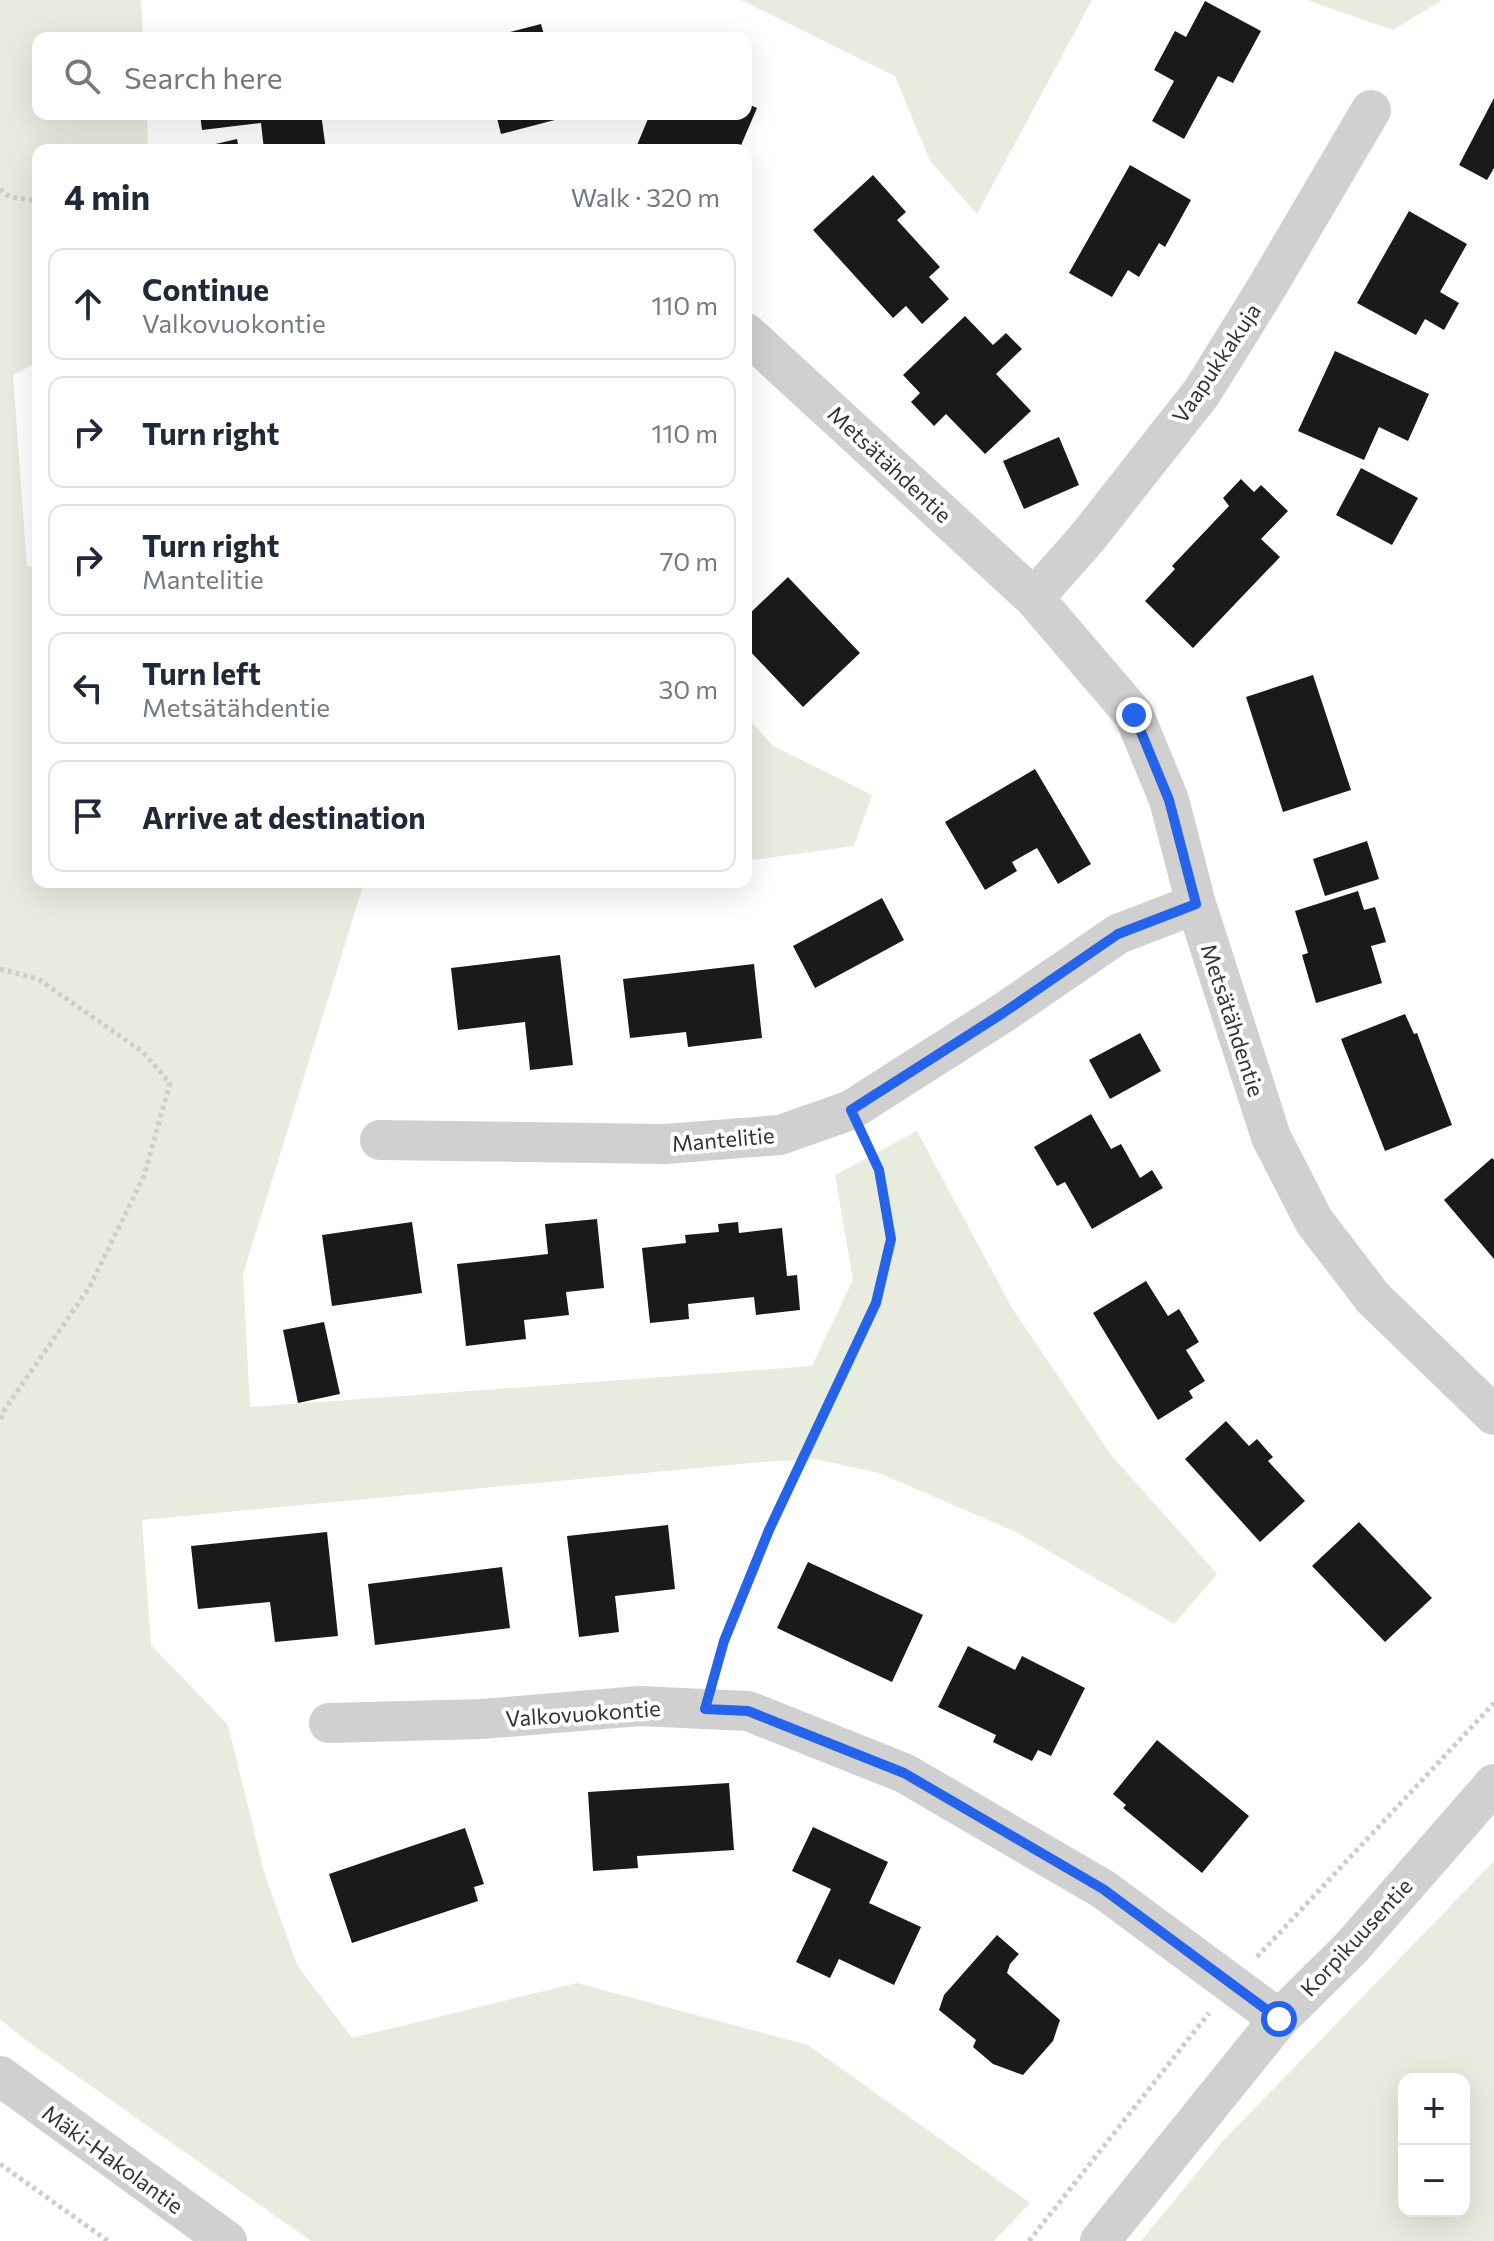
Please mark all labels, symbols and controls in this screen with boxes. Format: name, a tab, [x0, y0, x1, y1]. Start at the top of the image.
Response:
search box	[32, 32, 752, 120]
icon: search	[60, 54, 104, 98]
text: Search here	[124, 58, 283, 95]
text: 4 min	[64, 175, 150, 217]
text: Walk · 320 m	[571, 181, 720, 212]
text: Continue	[142, 270, 269, 307]
icon: ahead	[66, 282, 110, 326]
text: 110 m	[651, 289, 718, 320]
street label: Vaapukkakuja	[1166, 298, 1266, 428]
text: Valkovuokontie	[142, 307, 326, 338]
street label: Metsätähdentie	[823, 400, 957, 528]
icon: right	[66, 410, 110, 454]
text: Turn right	[142, 414, 279, 451]
text: 110 m	[651, 417, 718, 448]
text: Turn right	[142, 526, 279, 563]
icon: right	[66, 538, 110, 582]
text: 70 m	[660, 545, 718, 576]
text: Mantelitie	[142, 563, 264, 594]
text: Turn left	[142, 654, 261, 691]
icon: left	[66, 666, 110, 710]
text: 30 m	[659, 673, 718, 704]
text: Metsätähdentie	[142, 691, 330, 722]
route end	[1116, 697, 1152, 733]
icon: arrive	[66, 794, 110, 838]
text: Arrive at destination	[142, 798, 426, 835]
street label: Metsätähdentie	[1196, 940, 1270, 1100]
street label: Mantelitie	[671, 1121, 775, 1157]
street label: Valkovuokontie	[505, 1694, 661, 1732]
street label: Korpikuusentie	[1294, 1872, 1418, 2002]
route start	[1261, 2001, 1297, 2037]
map controls	[1398, 2073, 1470, 2217]
button: +	[1398, 2073, 1470, 2145]
street label: Mäki-Hakolantie	[37, 2099, 189, 2219]
button: −	[1398, 2145, 1470, 2217]

